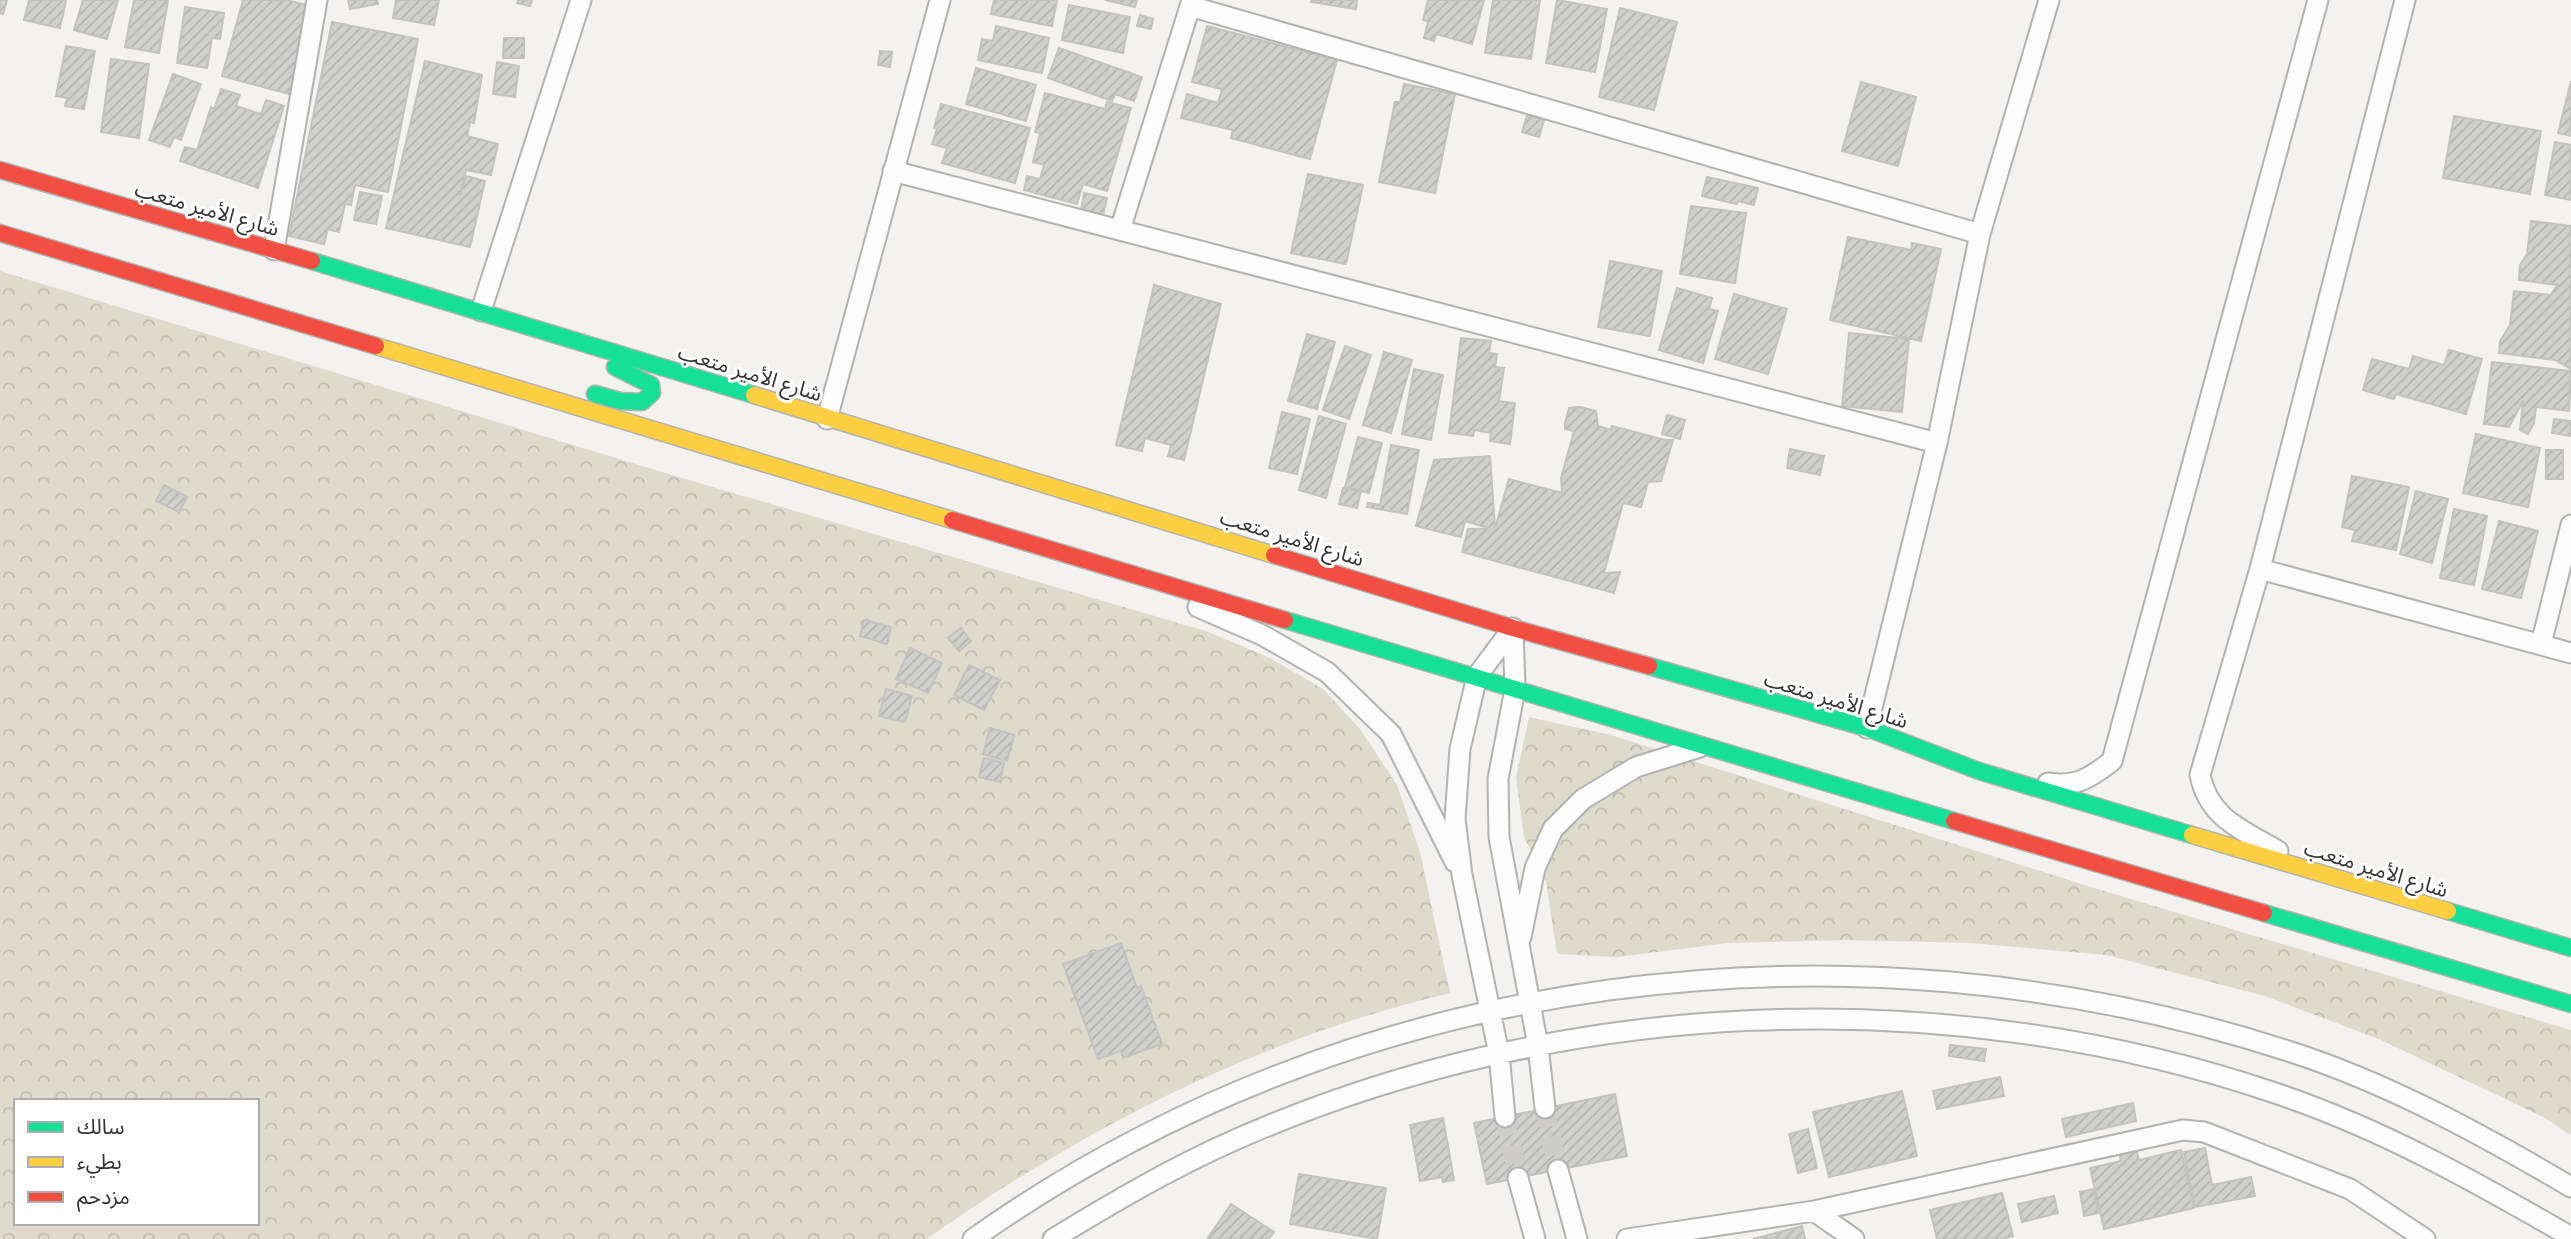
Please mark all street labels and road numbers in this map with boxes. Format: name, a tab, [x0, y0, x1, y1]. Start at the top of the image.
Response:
street label: شارع الأمير متعب	[131, 174, 283, 244]
street label: شارع الأمير متعب	[674, 337, 826, 409]
street label: شارع الأمير متعب	[1216, 502, 1368, 574]
street label: شارع الأمير متعب	[1760, 664, 1912, 736]
street label: شارع الأمير متعب	[2300, 833, 2452, 905]

